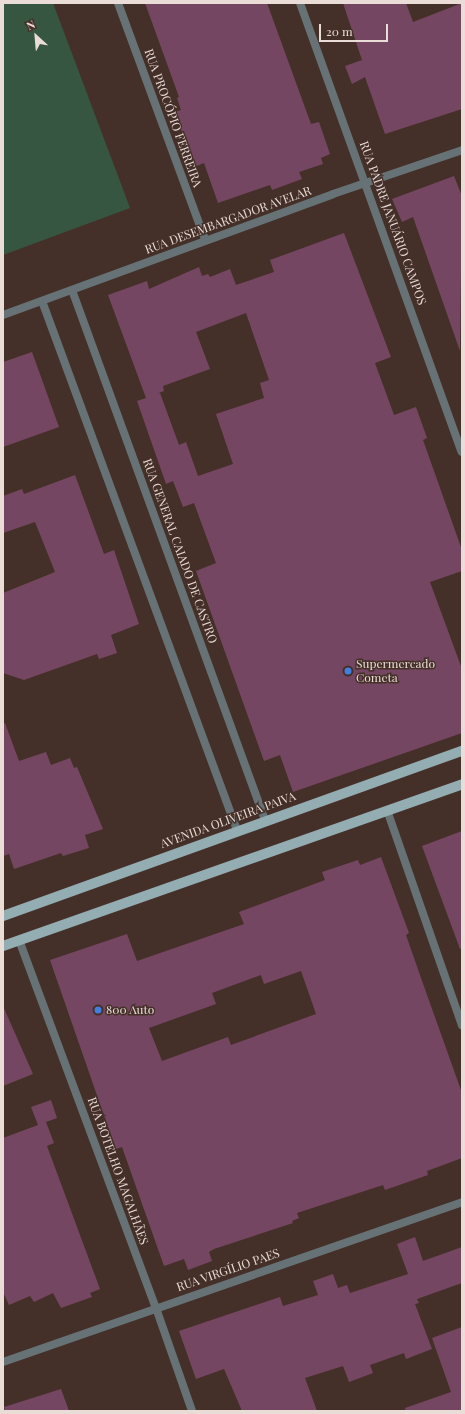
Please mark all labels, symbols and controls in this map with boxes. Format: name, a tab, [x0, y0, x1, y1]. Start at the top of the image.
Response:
north arrow	[16, 16, 56, 56]
text: N	[24, 16, 37, 33]
scale bar	[321, 16, 390, 42]
text: 20 m	[326, 23, 353, 39]
street label: RUA PROCÓPIO FERREIRA	[141, 47, 205, 189]
street label: RUA PADRE JANUÁRIO CAMPOS	[357, 139, 429, 307]
street label: RUA DESEMBARGADOR AVELAR	[143, 183, 313, 257]
street label: RUA GENERAL CAIADO DE CASTRO	[140, 457, 220, 645]
place label: Supermercado Cometa	[356, 657, 435, 685]
marker: Supermercado Cometa	[343, 666, 353, 676]
street label: AVENIDA OLIVEIRA PAIVA	[158, 789, 298, 851]
place label: 800 Auto	[106, 1003, 155, 1017]
marker: 800 Auto	[93, 1005, 103, 1015]
street label: RUA BOTELHO MAGALHÃES	[85, 1095, 151, 1247]
street label: RUA VIRGÍLIO PAES	[174, 1246, 282, 1294]

